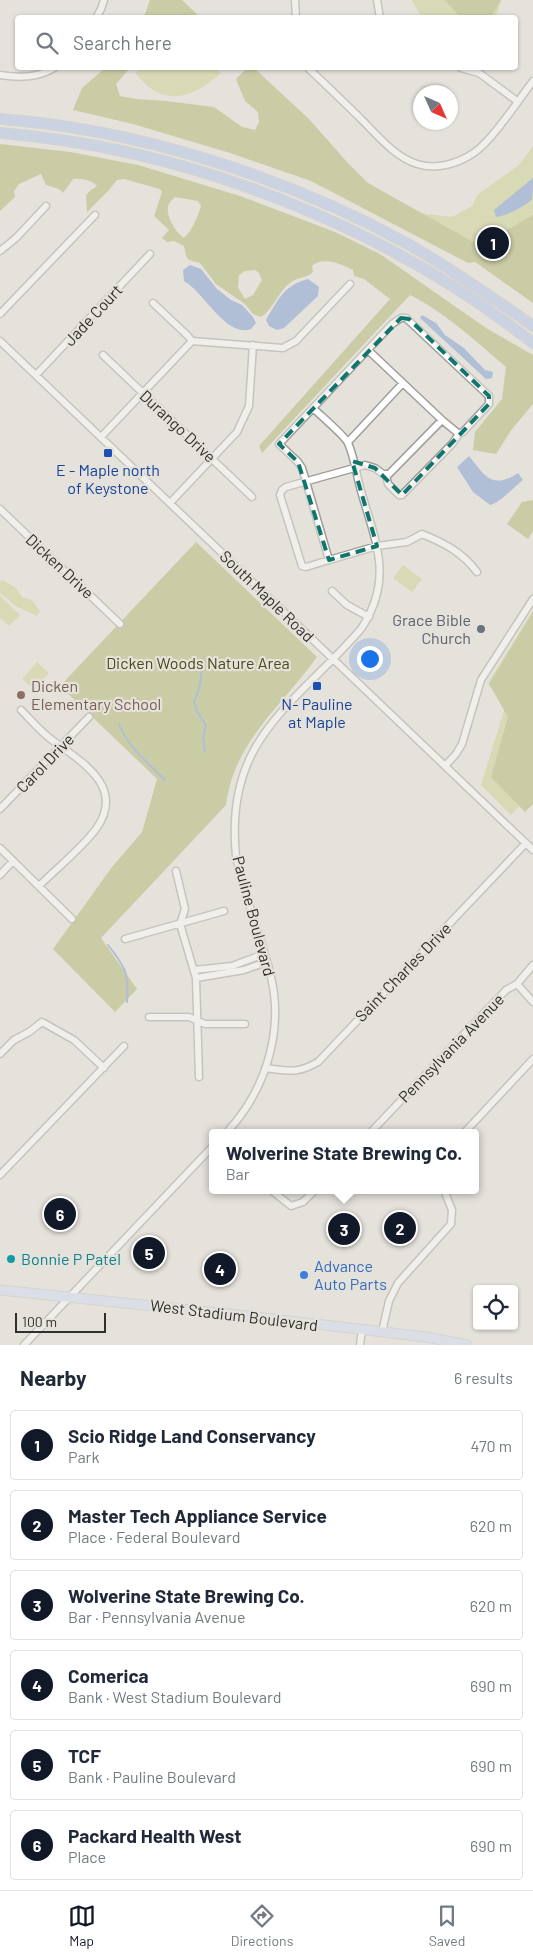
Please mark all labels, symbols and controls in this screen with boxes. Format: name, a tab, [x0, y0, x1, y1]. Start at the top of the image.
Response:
search box	[15, 15, 518, 70]
icon: search	[33, 29, 61, 57]
text: Search here	[73, 31, 172, 54]
north arrow	[413, 85, 458, 130]
pin: 1	[477, 224, 509, 262]
street label: Jade Court	[60, 280, 126, 349]
street label: Durango Drive	[136, 386, 220, 466]
marker: E - Maple north of Keystone	[102, 447, 114, 459]
place label: E - Maple north of Keystone	[56, 460, 160, 497]
street label: Dicken Drive	[22, 529, 98, 602]
street label: South Maple Road	[216, 546, 318, 645]
place label: Grace Bible Church	[392, 610, 471, 647]
marker: Grace Bible Church	[475, 623, 487, 635]
your location	[357, 646, 383, 672]
park label: Dicken Woods Nature Area	[106, 653, 290, 672]
place label: Dicken Elementary School	[31, 676, 161, 713]
marker: N- Pauline at Maple	[311, 680, 323, 692]
marker: Dicken Elementary School	[15, 689, 27, 701]
place label: N- Pauline at Maple	[281, 694, 353, 731]
street label: Carol Drive	[12, 729, 77, 796]
street label: Pauline Boulevard	[229, 854, 280, 978]
street label: Saint Charles Drive	[351, 918, 455, 1025]
street label: Pennsylvania Avenue	[394, 989, 507, 1106]
popup	[209, 1129, 479, 1194]
text: Wolverine State Brewing Co.	[226, 1141, 462, 1164]
text: Bar	[226, 1164, 250, 1183]
pin: 6	[44, 1195, 76, 1233]
pin: 2	[384, 1209, 416, 1247]
pin: 3	[328, 1210, 360, 1248]
pin: 5	[133, 1234, 165, 1272]
place label: Bonnie P Patel	[21, 1249, 121, 1268]
pin: 4	[204, 1250, 236, 1288]
marker: Bonnie P Patel	[5, 1253, 17, 1265]
place label: Advance Auto Parts	[314, 1256, 387, 1293]
marker: Advance Auto Parts	[298, 1269, 310, 1281]
map controls	[473, 1285, 518, 1330]
button: locate	[473, 1285, 518, 1330]
street label: West Stadium Boulevard	[149, 1295, 319, 1334]
scale bar	[15, 1310, 106, 1333]
text: 100 m	[22, 1313, 57, 1330]
text: Nearby	[20, 1365, 86, 1390]
text: 6 results	[454, 1368, 513, 1387]
text: Scio Ridge Land Conservancy	[68, 1424, 316, 1447]
text: 1	[34, 1436, 40, 1455]
text: 470 m	[471, 1436, 512, 1455]
text: Park	[68, 1447, 99, 1466]
text: Master Tech Appliance Service	[68, 1504, 327, 1527]
text: 2	[33, 1516, 41, 1535]
text: 620 m	[470, 1516, 512, 1535]
text: Place · Federal Boulevard	[68, 1527, 240, 1546]
text: Wolverine State Brewing Co.	[68, 1584, 305, 1607]
text: 3	[33, 1596, 41, 1615]
text: 620 m	[470, 1596, 512, 1615]
text: Bar · Pennsylvania Avenue	[68, 1607, 245, 1626]
text: Comerica	[68, 1664, 149, 1687]
text: 4	[32, 1676, 42, 1695]
text: 690 m	[470, 1676, 512, 1695]
text: Bank · West Stadium Boulevard	[68, 1687, 281, 1706]
text: TCF	[68, 1744, 101, 1767]
text: 5	[33, 1756, 41, 1775]
text: 690 m	[470, 1756, 512, 1775]
text: Bank · Pauline Boulevard	[68, 1767, 236, 1786]
text: Packard Health West	[68, 1824, 242, 1847]
text: 6	[33, 1836, 41, 1855]
text: 690 m	[470, 1836, 512, 1855]
text: Place	[68, 1847, 106, 1866]
tab: Map	[68, 1902, 96, 1949]
tab: Directions	[231, 1902, 293, 1949]
tab: Saved	[429, 1902, 465, 1949]

